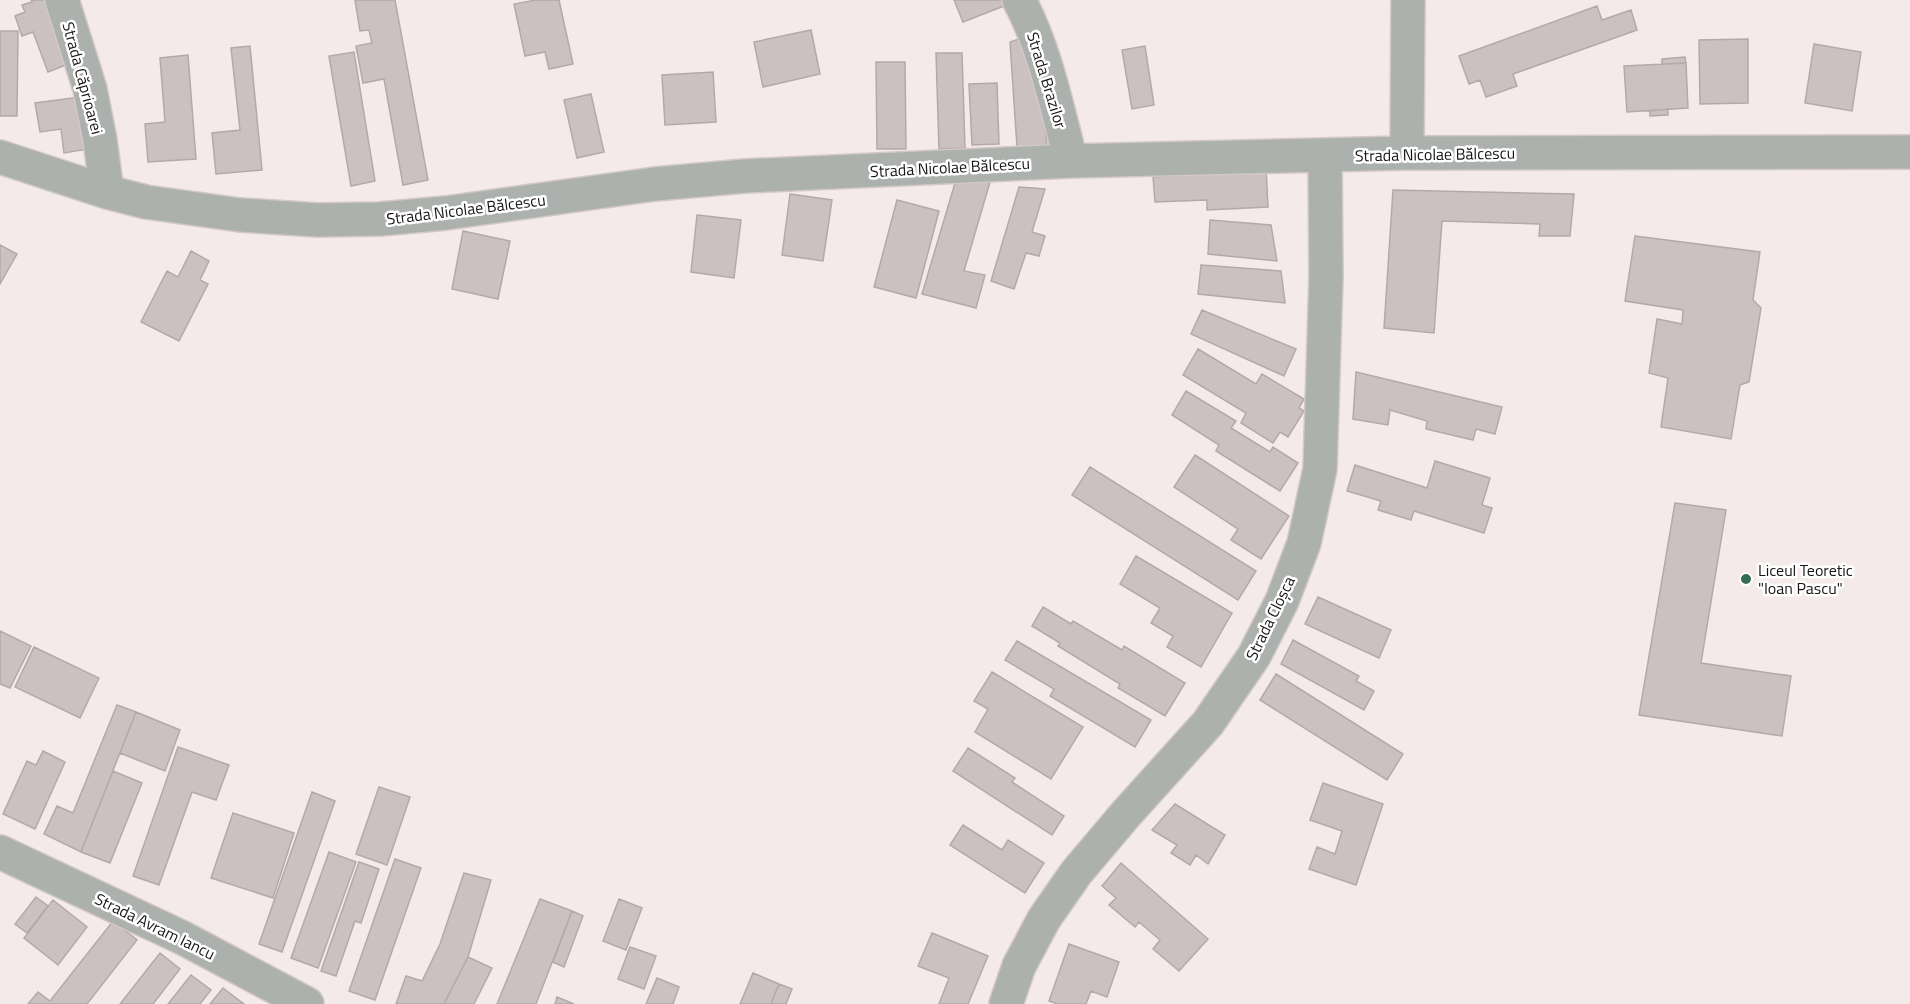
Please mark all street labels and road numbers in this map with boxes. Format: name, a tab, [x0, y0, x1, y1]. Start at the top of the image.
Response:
street label: Strada Căprioarei	[56, 19, 110, 137]
street label: Strada Brazilor	[1021, 29, 1073, 132]
street label: Strada Nicolae Bălcescu	[1355, 141, 1515, 167]
street label: Strada Nicolae Bălcescu	[869, 151, 1031, 183]
street label: Strada Nicolae Bălcescu	[385, 187, 547, 231]
street label: Strada Cloșca	[1239, 572, 1301, 664]
street label: Strada Avram Iancu	[91, 886, 219, 966]

